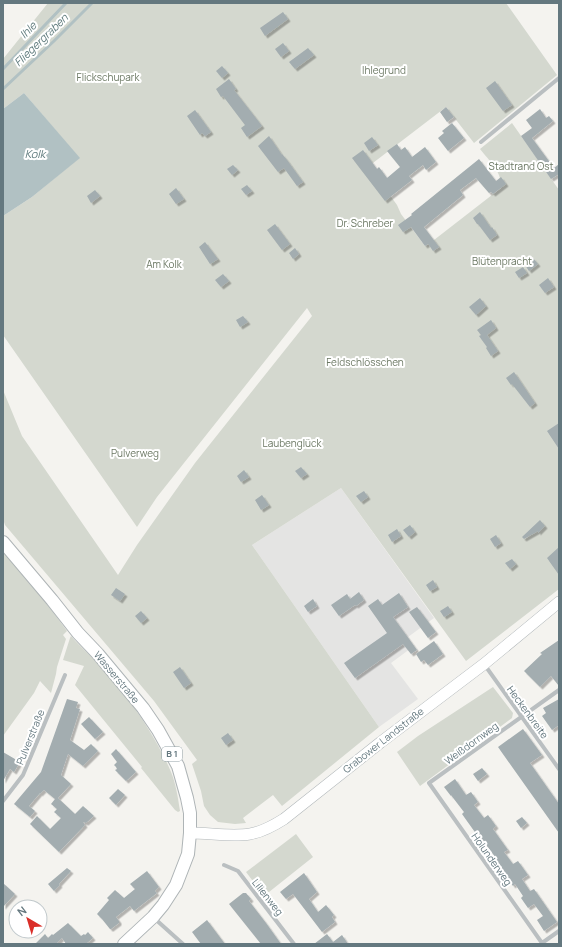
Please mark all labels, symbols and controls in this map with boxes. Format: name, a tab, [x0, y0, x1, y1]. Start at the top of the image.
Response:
water label: Fliegergraben	[10, 10, 71, 69]
water label: Ihle	[16, 18, 40, 41]
park label: Ihlegrund	[362, 63, 406, 77]
park label: Flickschupark	[77, 70, 140, 84]
water label: Kolk	[25, 146, 47, 161]
park label: Stadtrand Ost	[489, 159, 553, 173]
park label: Dr. Schreber	[337, 216, 394, 230]
park label: Blütenpracht	[472, 254, 532, 268]
park label: Am Kolk	[146, 257, 183, 271]
park label: Feldschlösschen	[326, 355, 404, 369]
park label: Laubenglück	[263, 436, 322, 450]
park label: Pulverweg	[111, 446, 159, 460]
street label: Wasserstraße	[91, 648, 143, 706]
street label: Heckenbreite	[504, 683, 552, 741]
street label: Grabower Landstraße	[340, 704, 426, 776]
street label: Pulverstraße	[13, 707, 48, 767]
street label: Weißdornweg	[441, 719, 501, 767]
road number: B 1	[162, 747, 182, 761]
street label: Holunderweg	[469, 830, 515, 888]
street label: Lilienweg	[249, 876, 287, 918]
north arrow	[8, 899, 48, 939]
text: N	[14, 902, 29, 919]

